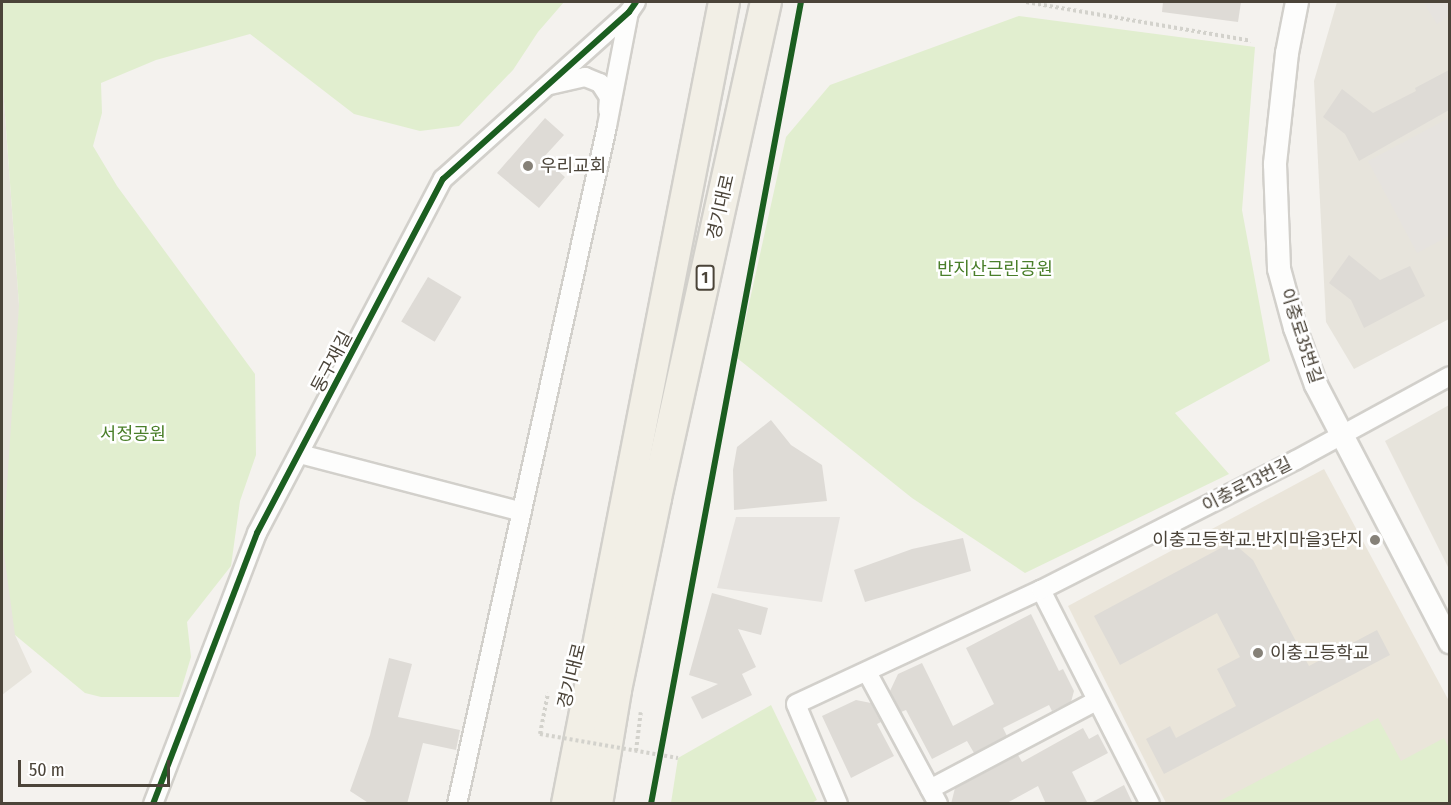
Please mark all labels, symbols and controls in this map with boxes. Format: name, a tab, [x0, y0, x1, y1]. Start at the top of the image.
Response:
place label: 우리교회	[540, 155, 606, 177]
marker: 우리교회	[521, 159, 535, 173]
street label: 경기대로	[703, 172, 739, 242]
park label: 반지산근린공원	[937, 258, 1053, 280]
road number: 1	[694, 265, 716, 291]
street label: 이충로35번길	[1275, 285, 1327, 387]
street label: 둥구재길	[307, 328, 357, 396]
park label: 서정공원	[100, 423, 166, 445]
street label: 이충로13번길	[1198, 453, 1296, 517]
place label: 이충고등학교.반지마을3단지	[1152, 529, 1363, 551]
marker: 이충고등학교.반지마을3단지	[1368, 533, 1382, 547]
street label: 경기대로	[554, 641, 590, 711]
place label: 이충고등학교	[1270, 642, 1369, 664]
marker: 이충고등학교	[1251, 646, 1265, 660]
scale bar	[21, 748, 172, 786]
text: 50 m	[29, 759, 65, 781]

